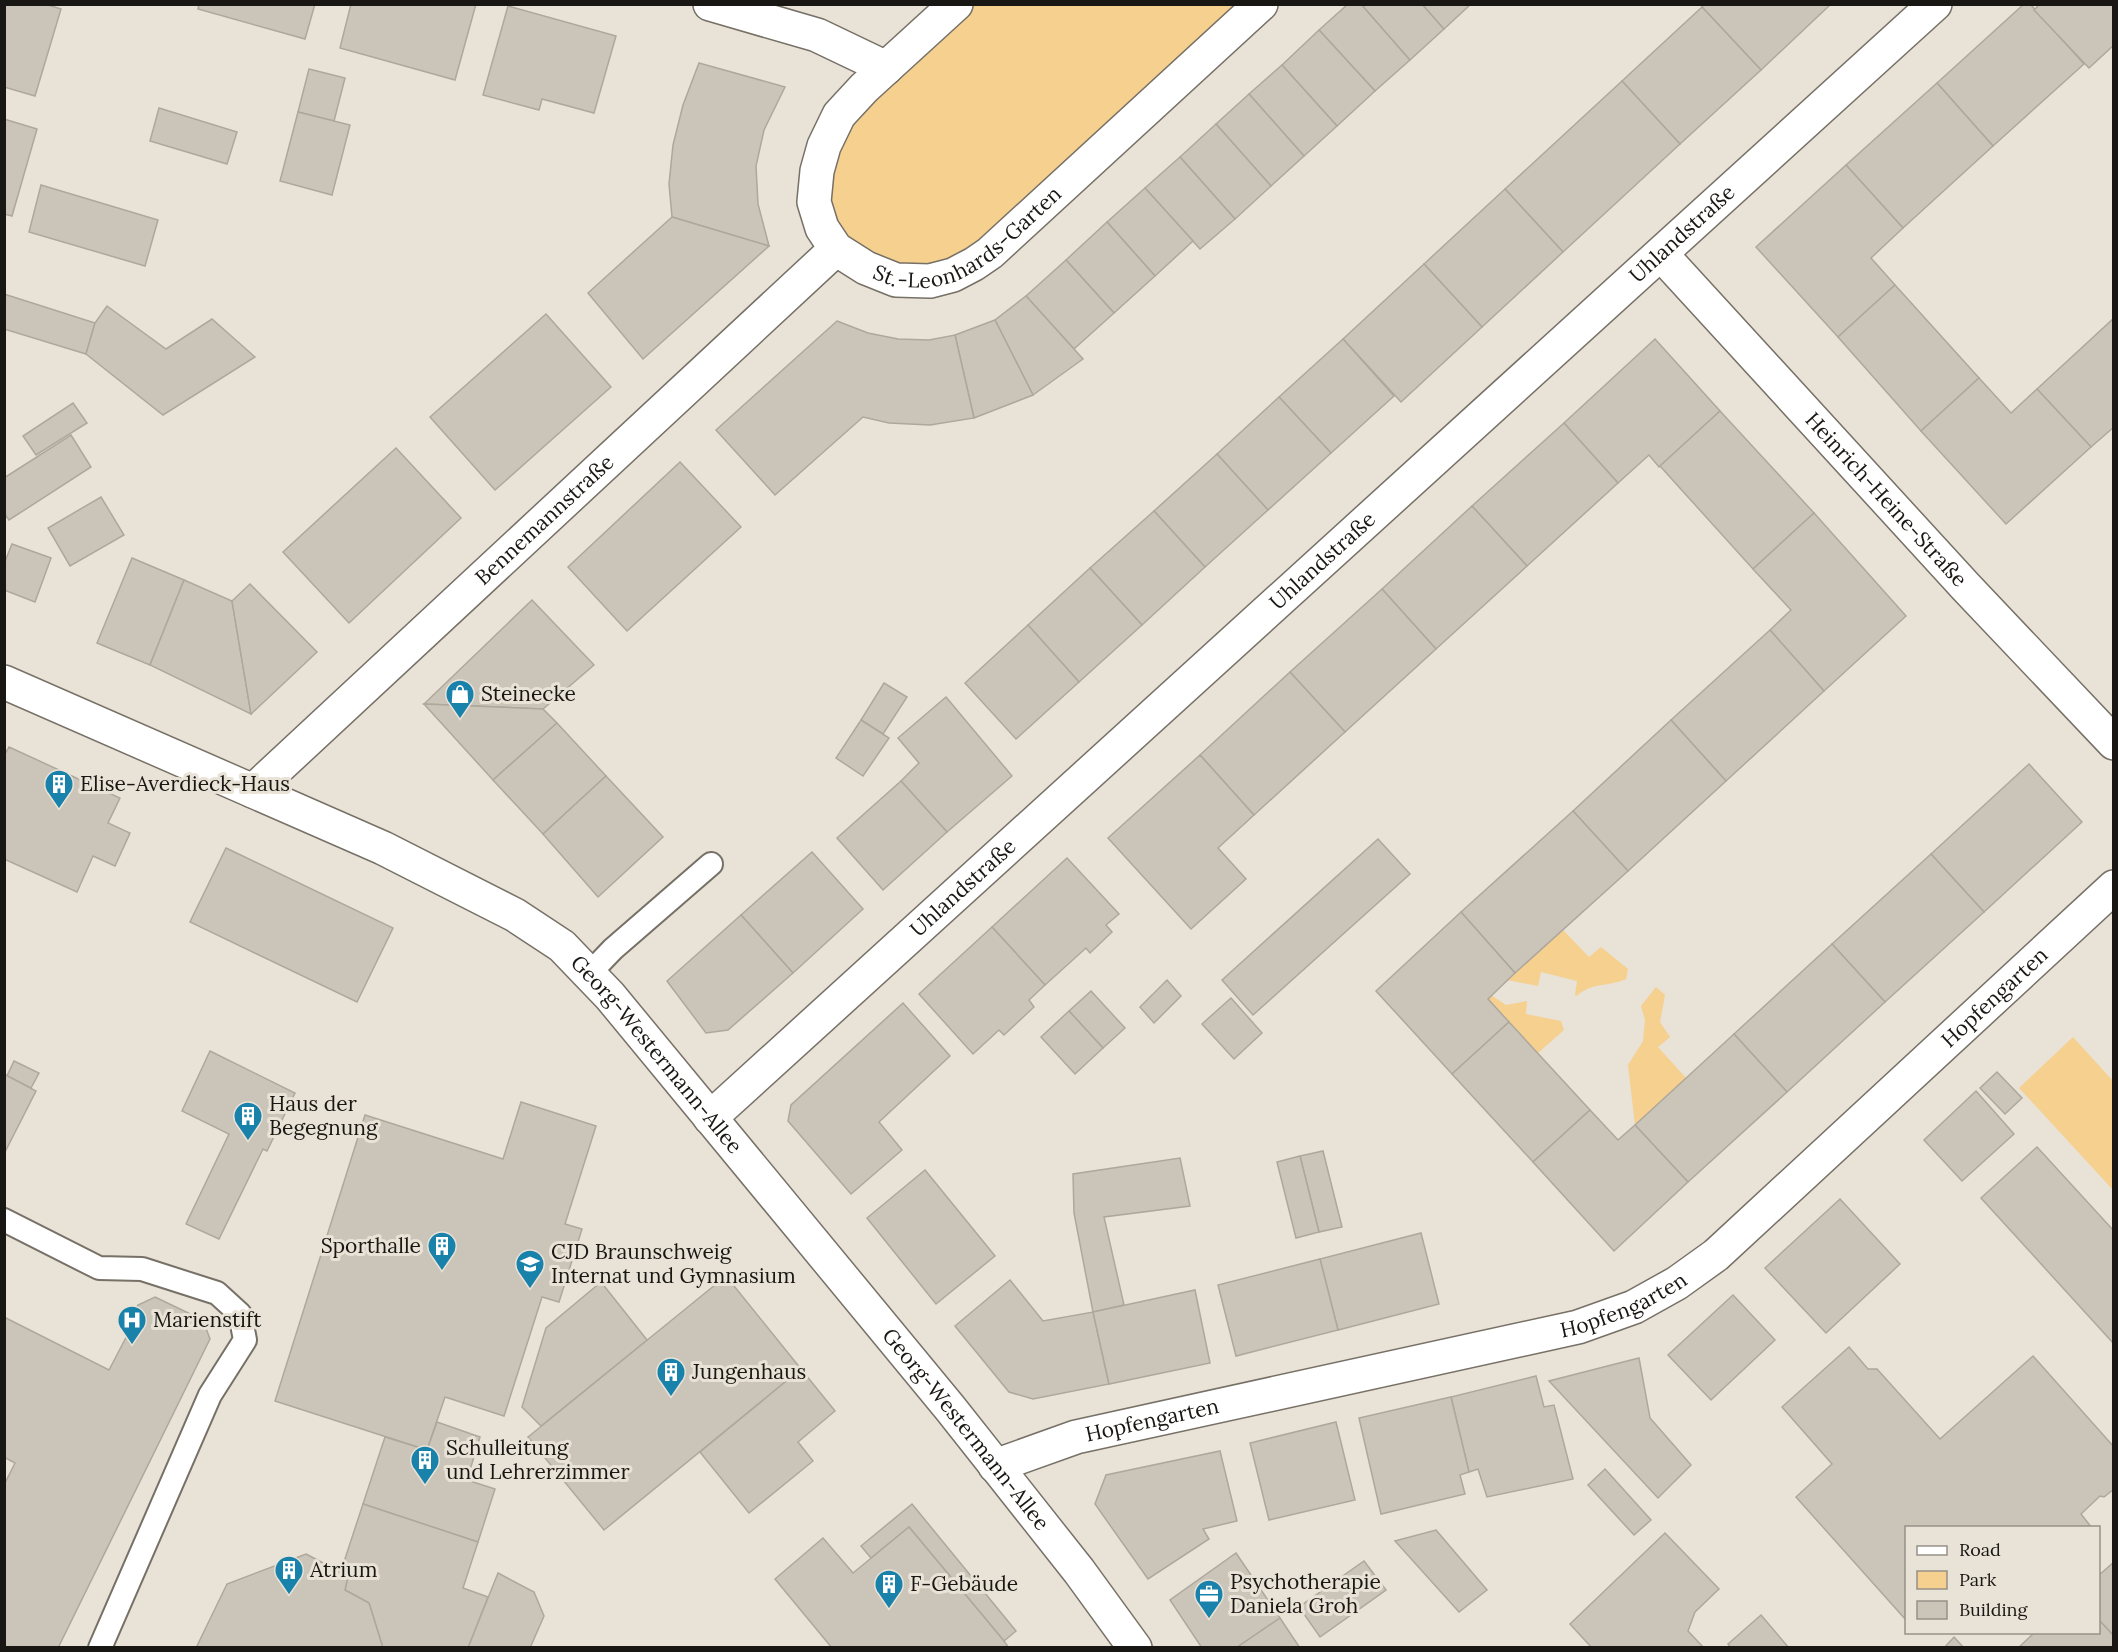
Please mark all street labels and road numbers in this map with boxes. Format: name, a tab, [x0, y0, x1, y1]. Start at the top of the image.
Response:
street label: Uhlandstraße	[1623, 179, 1740, 289]
street label: St.-Leonhards-Garten	[869, 180, 1067, 294]
street label: Heinrich-Heine-Straße	[1800, 406, 1973, 592]
street label: Bennemannstraße	[469, 449, 619, 591]
street label: Uhlandstraße	[1264, 506, 1381, 616]
street label: Uhlandstraße	[904, 833, 1021, 942]
street label: Hopfengarten	[1935, 941, 2053, 1053]
street label: Georg-Westermann-Allee	[565, 949, 748, 1159]
street label: Hopfengarten	[1558, 1266, 1692, 1344]
street label: Georg-Westermann-Allee	[877, 1322, 1056, 1536]
street label: Hopfengarten	[1083, 1392, 1222, 1448]

